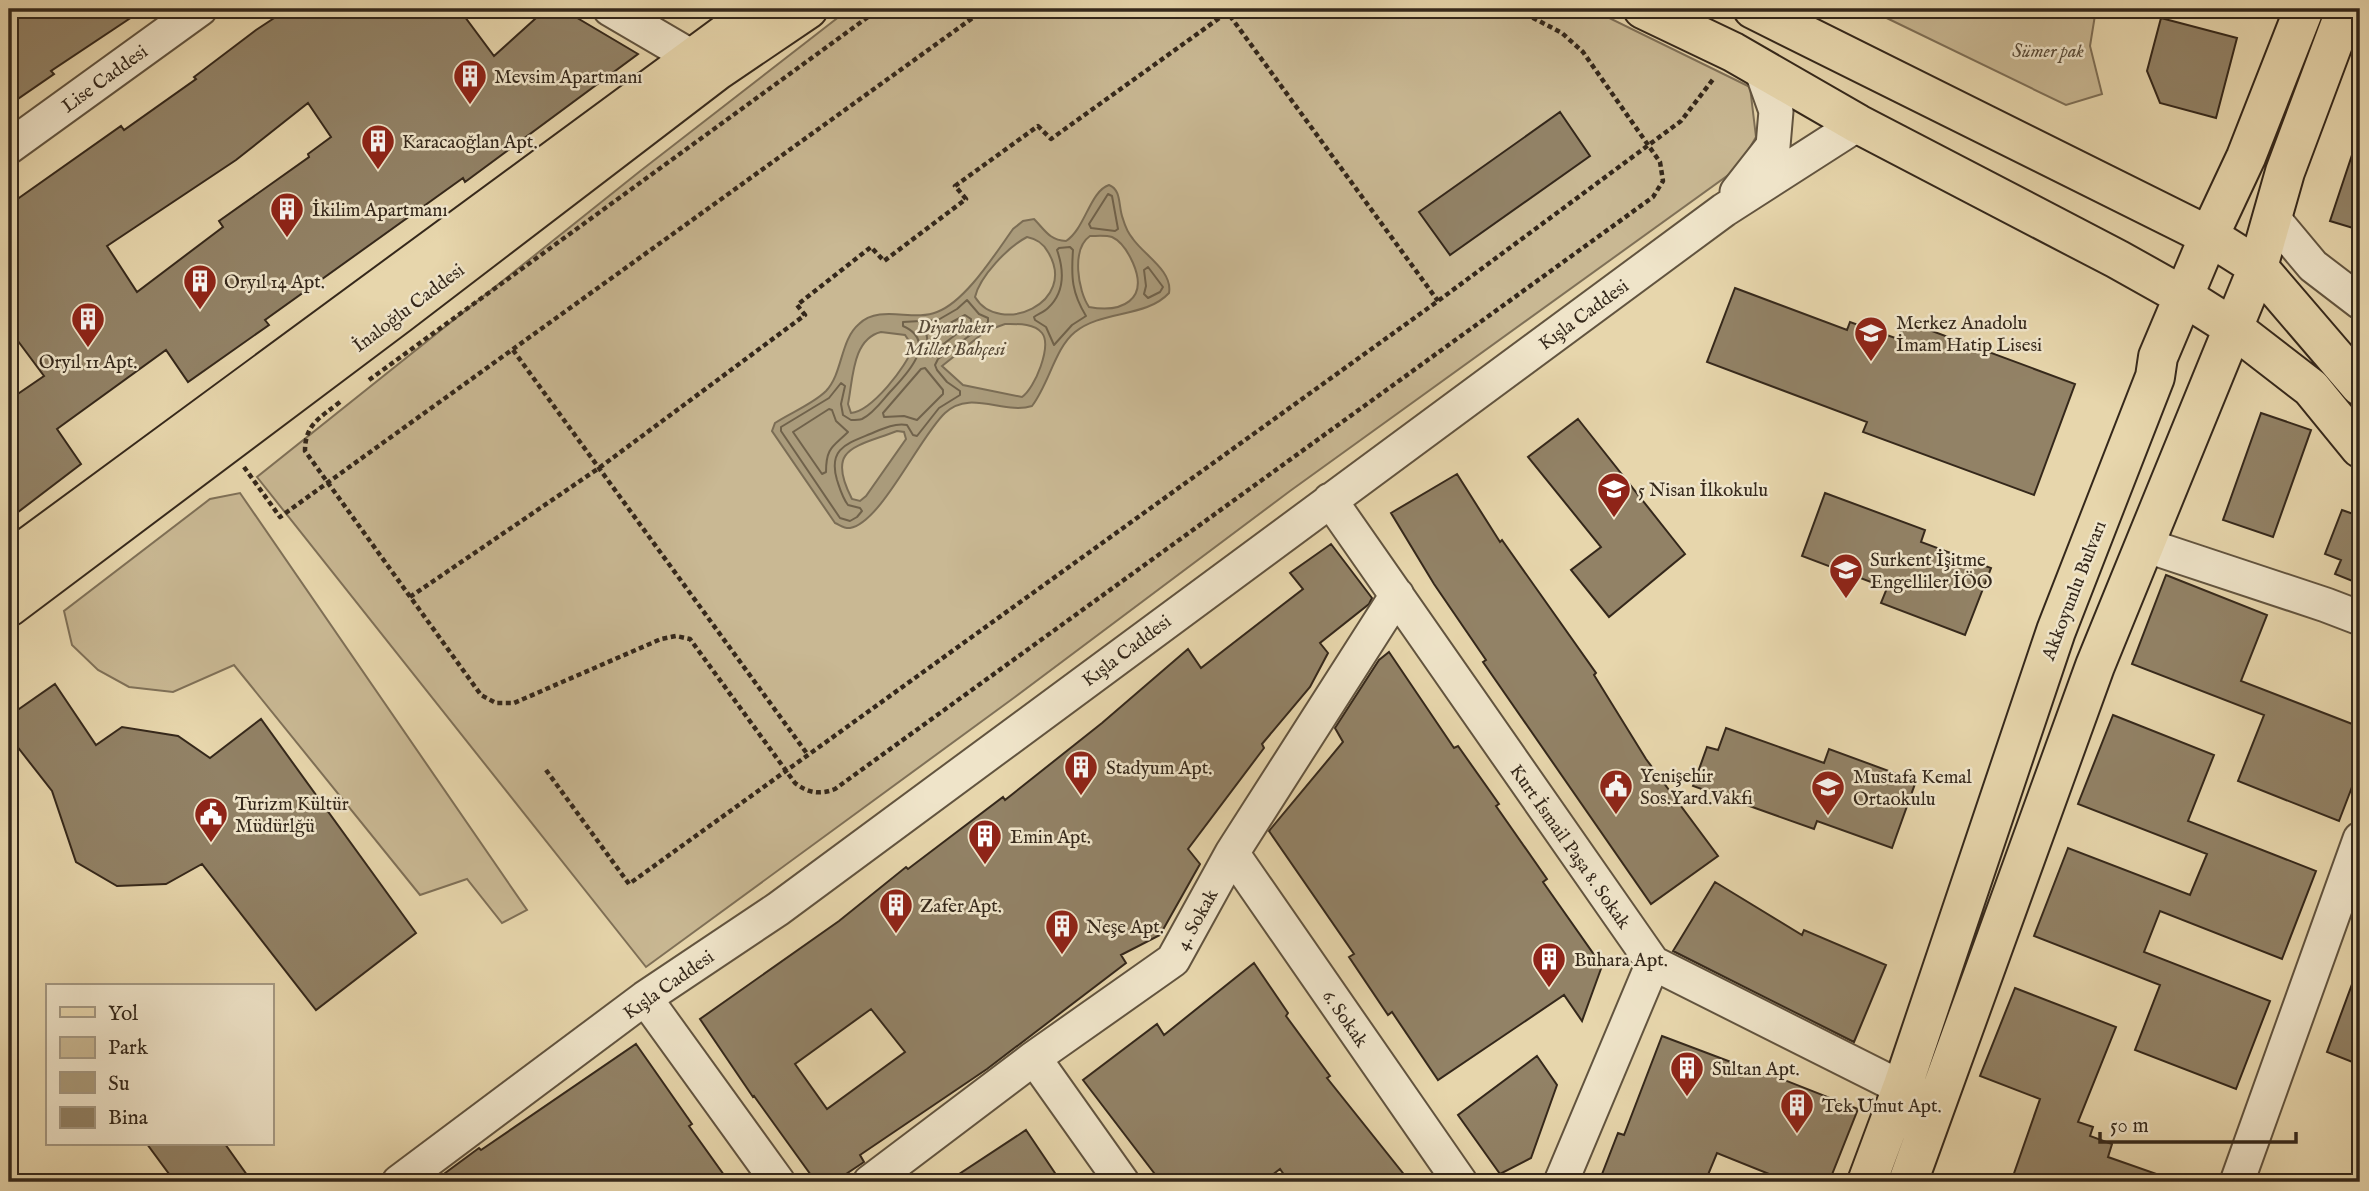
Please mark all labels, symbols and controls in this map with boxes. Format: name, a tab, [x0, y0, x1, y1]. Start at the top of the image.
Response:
street label: Lise Caddesi	[57, 40, 153, 119]
park label: Sümer pak	[2012, 40, 2084, 64]
building icon: Mevsim Apartmanı	[451, 57, 489, 106]
place label: Mevsim Apartmanı	[494, 66, 642, 90]
building icon: Karacaoğlan Apt.	[359, 122, 397, 171]
place label: Karacaoğlan Apt.	[402, 131, 537, 155]
building icon: İkilim Apartmanı	[268, 190, 306, 239]
place label: İkilim Apartmanı	[312, 199, 447, 223]
street label: İnaloğlu Caddesi	[349, 259, 470, 358]
building icon: Oryıl 14 Apt.	[181, 262, 219, 311]
place label: Oryıl 14 Apt.	[224, 271, 325, 295]
street label: Kışla Caddesi	[1534, 275, 1634, 356]
building icon: Oryıl 11 Apt.	[69, 300, 107, 349]
place label: Merkez Anadolu İmam Hatip Lisesi	[1896, 312, 2042, 358]
school or university icon: Merkez Anadolu İmam Hatip Lisesi	[1852, 314, 1890, 363]
park label: Diyarbakır Millet Bahçesi	[904, 316, 1007, 362]
place label: Oryıl 11 Apt.	[39, 351, 137, 375]
school or university icon: 5 Nisan İlkokulu	[1595, 470, 1633, 519]
place label: 5 Nisan İlkokulu	[1638, 479, 1768, 503]
street label: Akkoyunlu Bulvarı	[2037, 518, 2113, 665]
place label: Surkent İşitme Engelliler İÖO	[1870, 549, 1993, 595]
school or university icon: Surkent İşitme Engelliler İÖO	[1827, 551, 1865, 600]
street label: Kışla Caddesi	[1078, 610, 1177, 693]
building icon: Stadyum Apt.	[1062, 748, 1100, 797]
place label: Stadyum Apt.	[1106, 757, 1212, 781]
street label: Kurt İsmail Paşa 8. Sokak	[1503, 760, 1636, 935]
place label: Yenişehir Sos.Yard.Vakfı	[1640, 765, 1753, 811]
place label: Mustafa Kemal Ortaokulu	[1853, 766, 1973, 812]
public building icon: Yenişehir Sos.Yard.Vakfı	[1597, 767, 1635, 816]
school or university icon: Mustafa Kemal Ortaokulu	[1809, 768, 1847, 817]
place label: Turizm Kültür Müdürlğü	[235, 793, 349, 839]
public building icon: Turizm Kültür Müdürlğü	[192, 795, 230, 844]
building icon: Emin Apt.	[966, 817, 1004, 866]
place label: Emin Apt.	[1010, 826, 1091, 850]
street label: 4. Sokak	[1171, 884, 1225, 955]
building icon: Zafer Apt.	[877, 886, 915, 935]
place label: Zafer Apt.	[920, 895, 1002, 919]
building icon: Neşe Apt.	[1043, 907, 1081, 956]
place label: Neşe Apt.	[1086, 916, 1164, 940]
building icon: Buhara Apt.	[1530, 940, 1568, 989]
street label: Kışla Caddesi	[619, 946, 719, 1026]
place label: Buhara Apt.	[1574, 949, 1668, 973]
legend	[46, 984, 273, 1146]
street label: 6. Sokak	[1316, 986, 1373, 1053]
text: Yol	[108, 1001, 138, 1028]
text: Park	[108, 1035, 149, 1062]
building icon: Sultan Apt.	[1668, 1049, 1706, 1098]
place label: Sultan Apt.	[1712, 1058, 1800, 1082]
text: Su	[108, 1071, 130, 1098]
building icon: Tek Umut Apt.	[1778, 1086, 1816, 1135]
place label: Tek Umut Apt.	[1822, 1095, 1942, 1119]
scale bar	[2100, 1100, 2296, 1144]
text: Bina	[108, 1105, 149, 1132]
text: 50 m	[2110, 1113, 2149, 1140]

